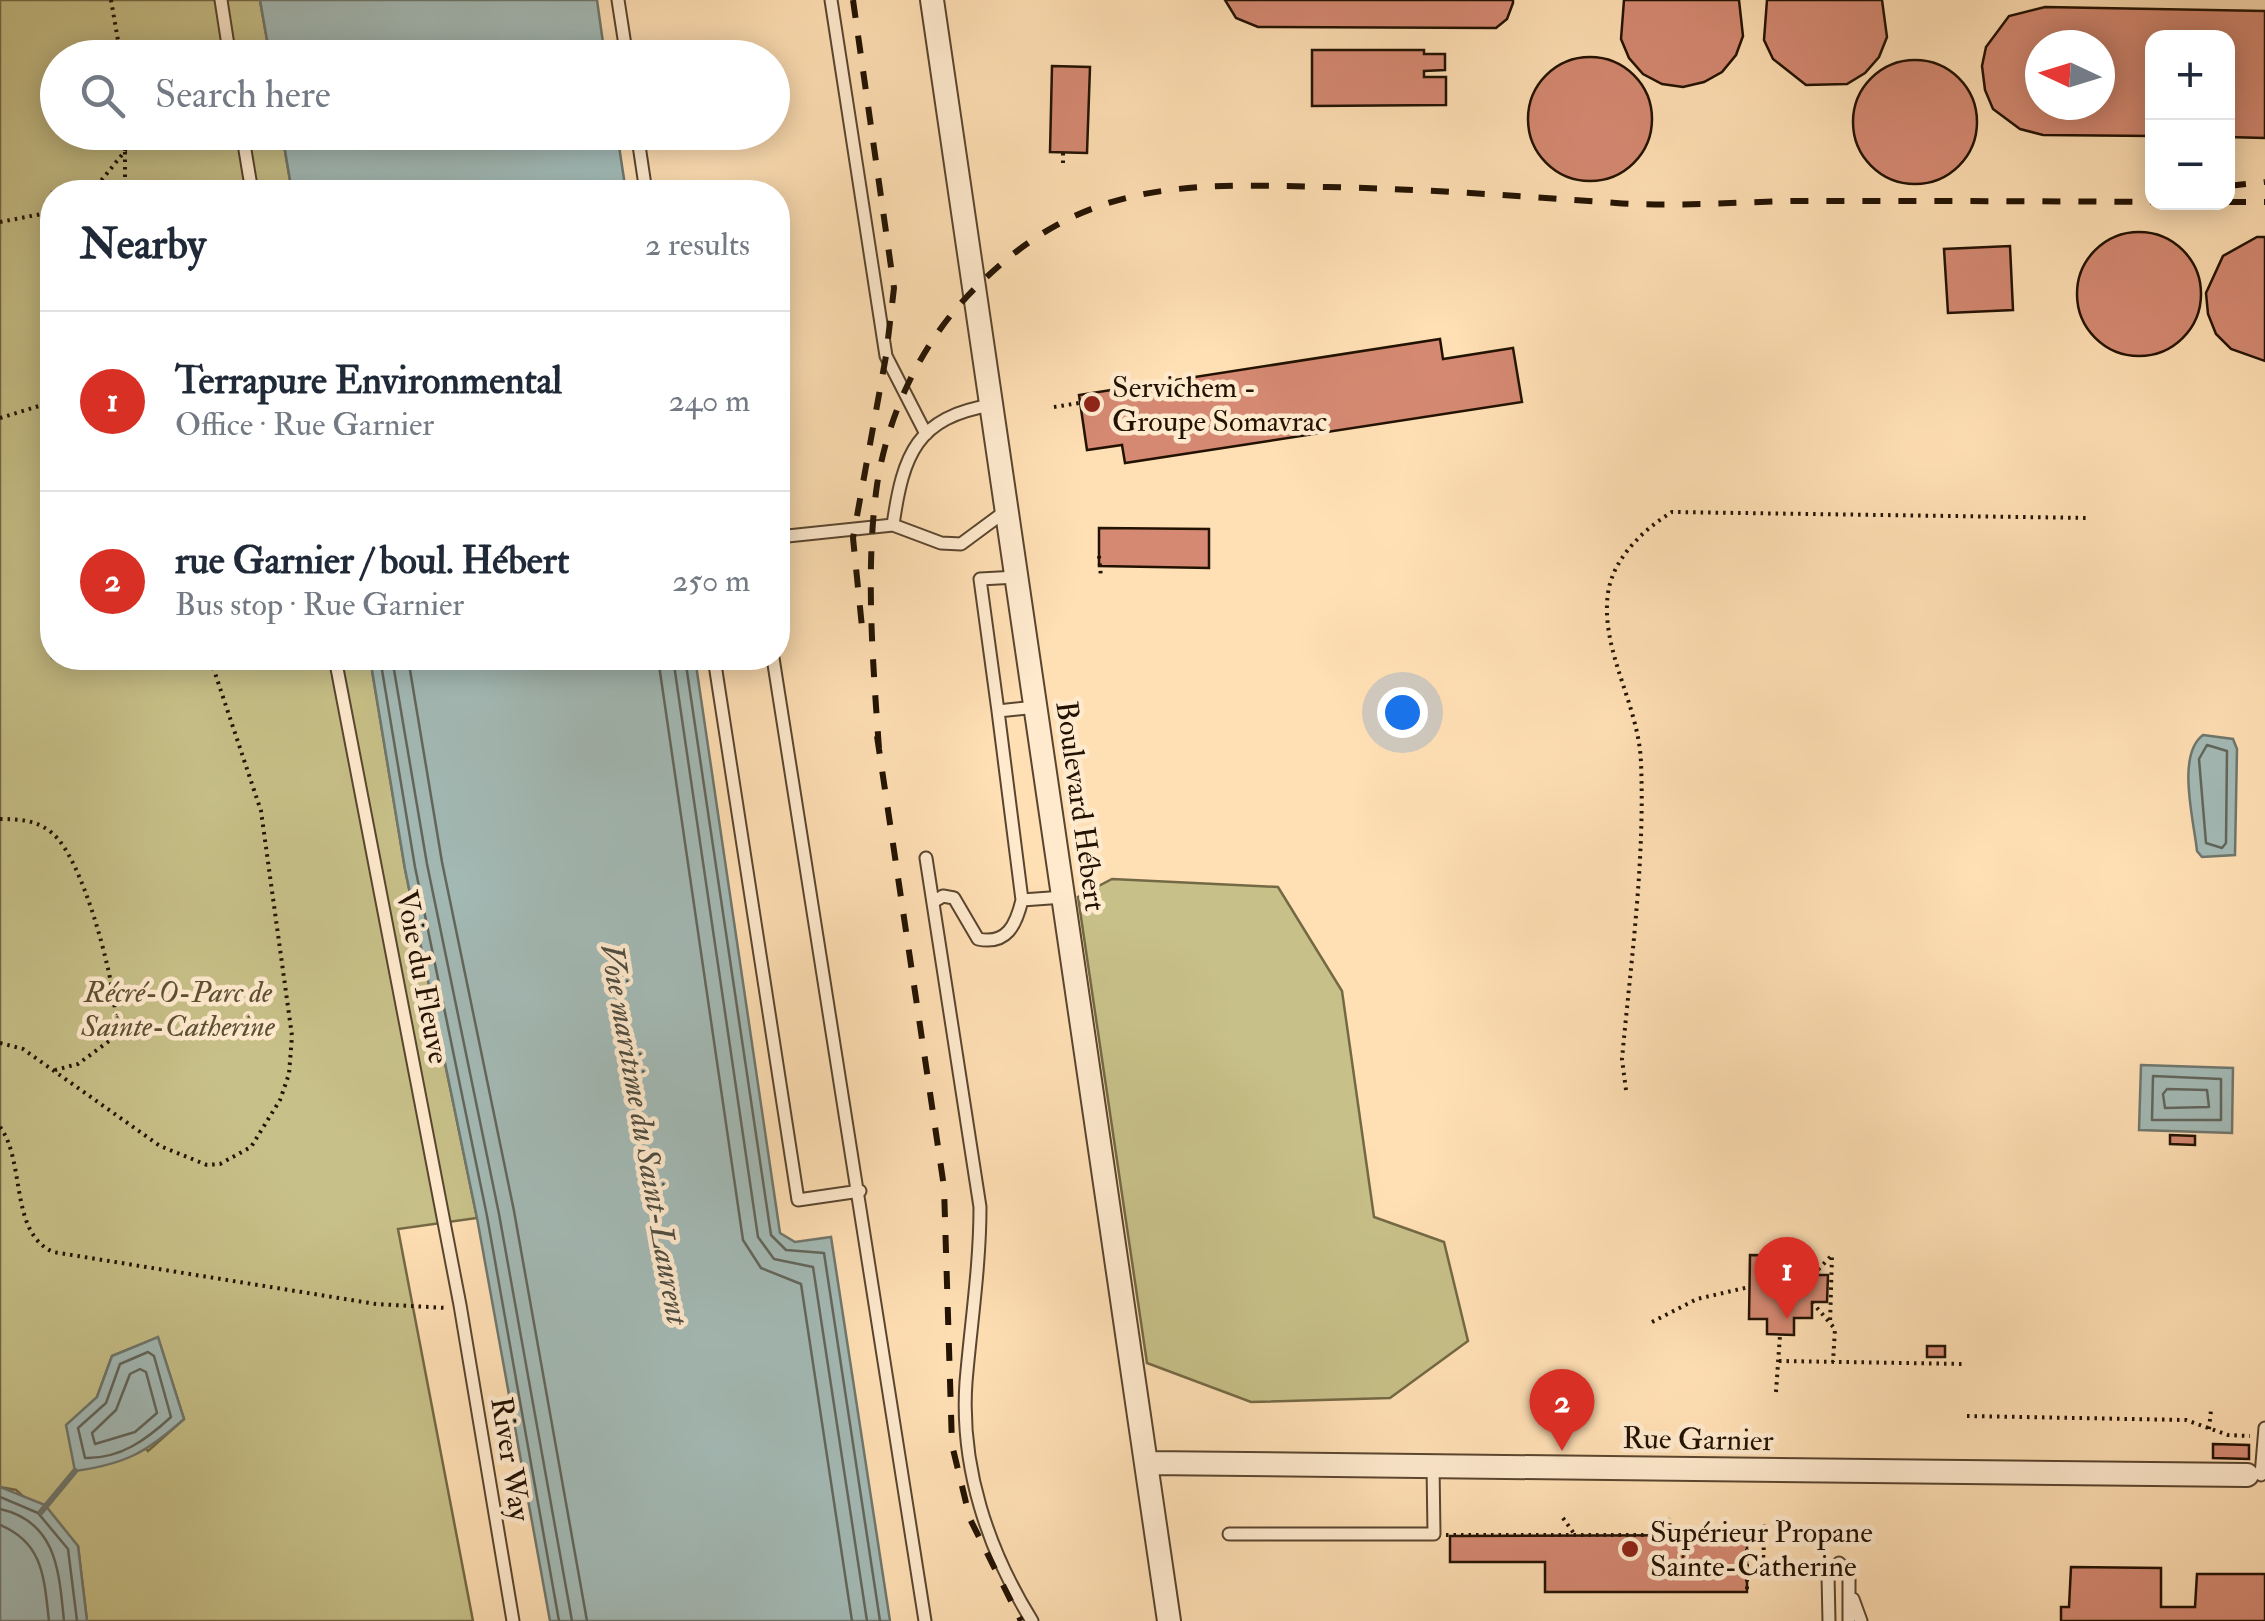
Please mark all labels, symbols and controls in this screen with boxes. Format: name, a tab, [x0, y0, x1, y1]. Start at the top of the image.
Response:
north arrow	[2025, 30, 2115, 120]
map controls	[2145, 30, 2235, 210]
button: +	[2145, 30, 2235, 120]
search box	[40, 40, 790, 150]
icon: search	[75, 68, 130, 123]
text: Search here	[155, 71, 331, 119]
button: −	[2145, 120, 2235, 210]
text: Nearby	[80, 219, 206, 271]
text: 2 results	[645, 225, 750, 265]
text: Terrapure Environmental	[175, 357, 562, 405]
place label: Servichem - Groupe Somavrac	[1112, 369, 1327, 440]
text: 1	[107, 381, 118, 421]
text: 240 m	[669, 381, 750, 421]
marker: Servichem - Groupe Somavrac	[1081, 393, 1103, 415]
text: Office · Rue Garnier	[175, 405, 434, 445]
text: rue Garnier / boul. Hébert	[175, 537, 569, 585]
text: 2	[104, 561, 121, 601]
text: 250 m	[672, 561, 750, 601]
text: Bus stop · Rue Garnier	[175, 585, 464, 625]
your location	[1377, 687, 1428, 738]
street label: Boulevard Hébert	[1047, 699, 1114, 914]
street label: Voie du Fleuve	[388, 887, 457, 1067]
water label: Voie maritime du Saint-Laurent	[591, 941, 698, 1329]
park label: Récré-O-Parc de Sainte-Catherine	[80, 974, 276, 1045]
pin: 1	[1754, 1236, 1820, 1319]
pin: 2	[1530, 1368, 1594, 1451]
street label: River Way	[482, 1394, 539, 1525]
street label: Rue Garnier	[1622, 1420, 1774, 1459]
place label: Supérieur Propane Sainte-Catherine	[1650, 1514, 1873, 1585]
marker: Supérieur Propane Sainte-Catherine	[1619, 1538, 1641, 1560]

